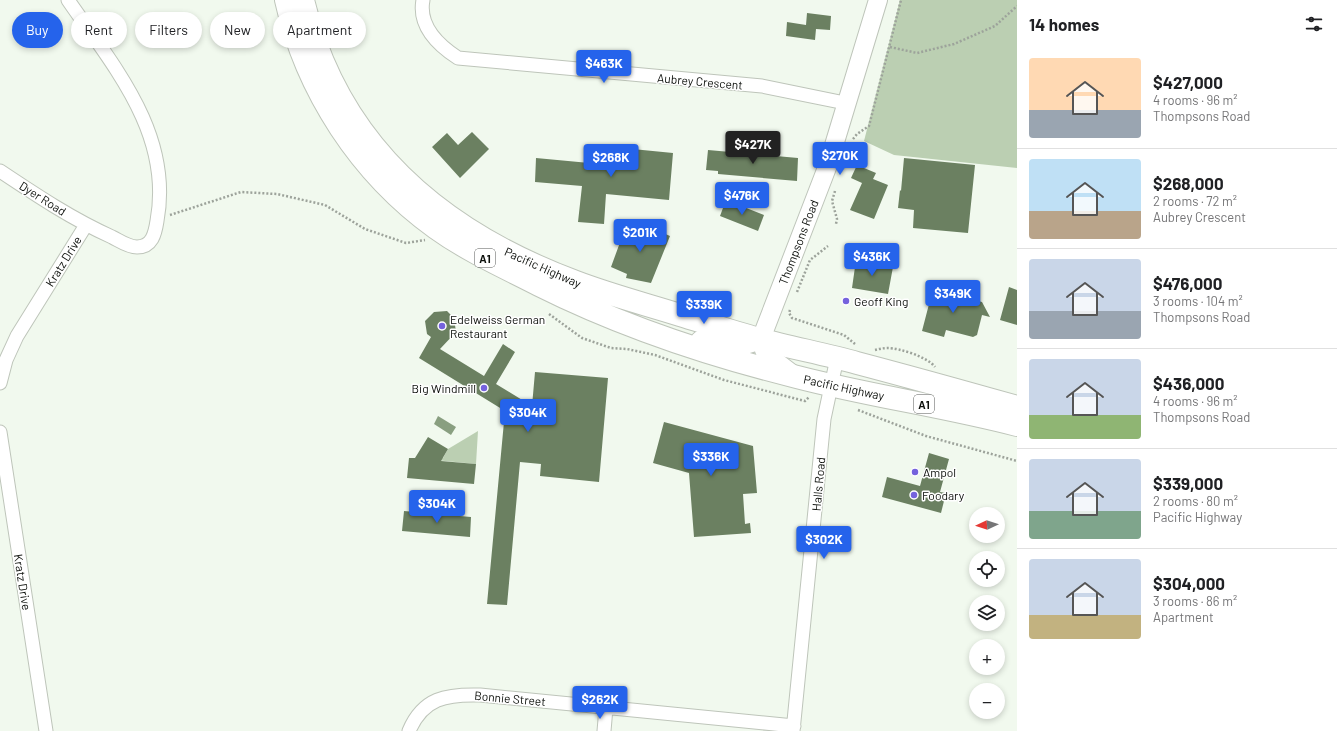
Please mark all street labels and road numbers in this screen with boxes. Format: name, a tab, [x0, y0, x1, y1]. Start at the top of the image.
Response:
street label: Aubrey Crescent	[657, 70, 743, 92]
street label: Dyer Road	[17, 178, 69, 218]
street label: Thompsons Road	[775, 198, 821, 286]
street label: Kratz Drive	[42, 233, 84, 289]
street label: Pacific Highway	[503, 244, 584, 290]
road number: A1	[475, 249, 495, 267]
street label: Pacific Highway	[802, 372, 886, 402]
road number: A1	[914, 395, 934, 413]
street label: Halls Road	[809, 456, 827, 512]
street label: Kratz Drive	[12, 553, 34, 611]
street label: Bonnie Street	[474, 688, 546, 708]

